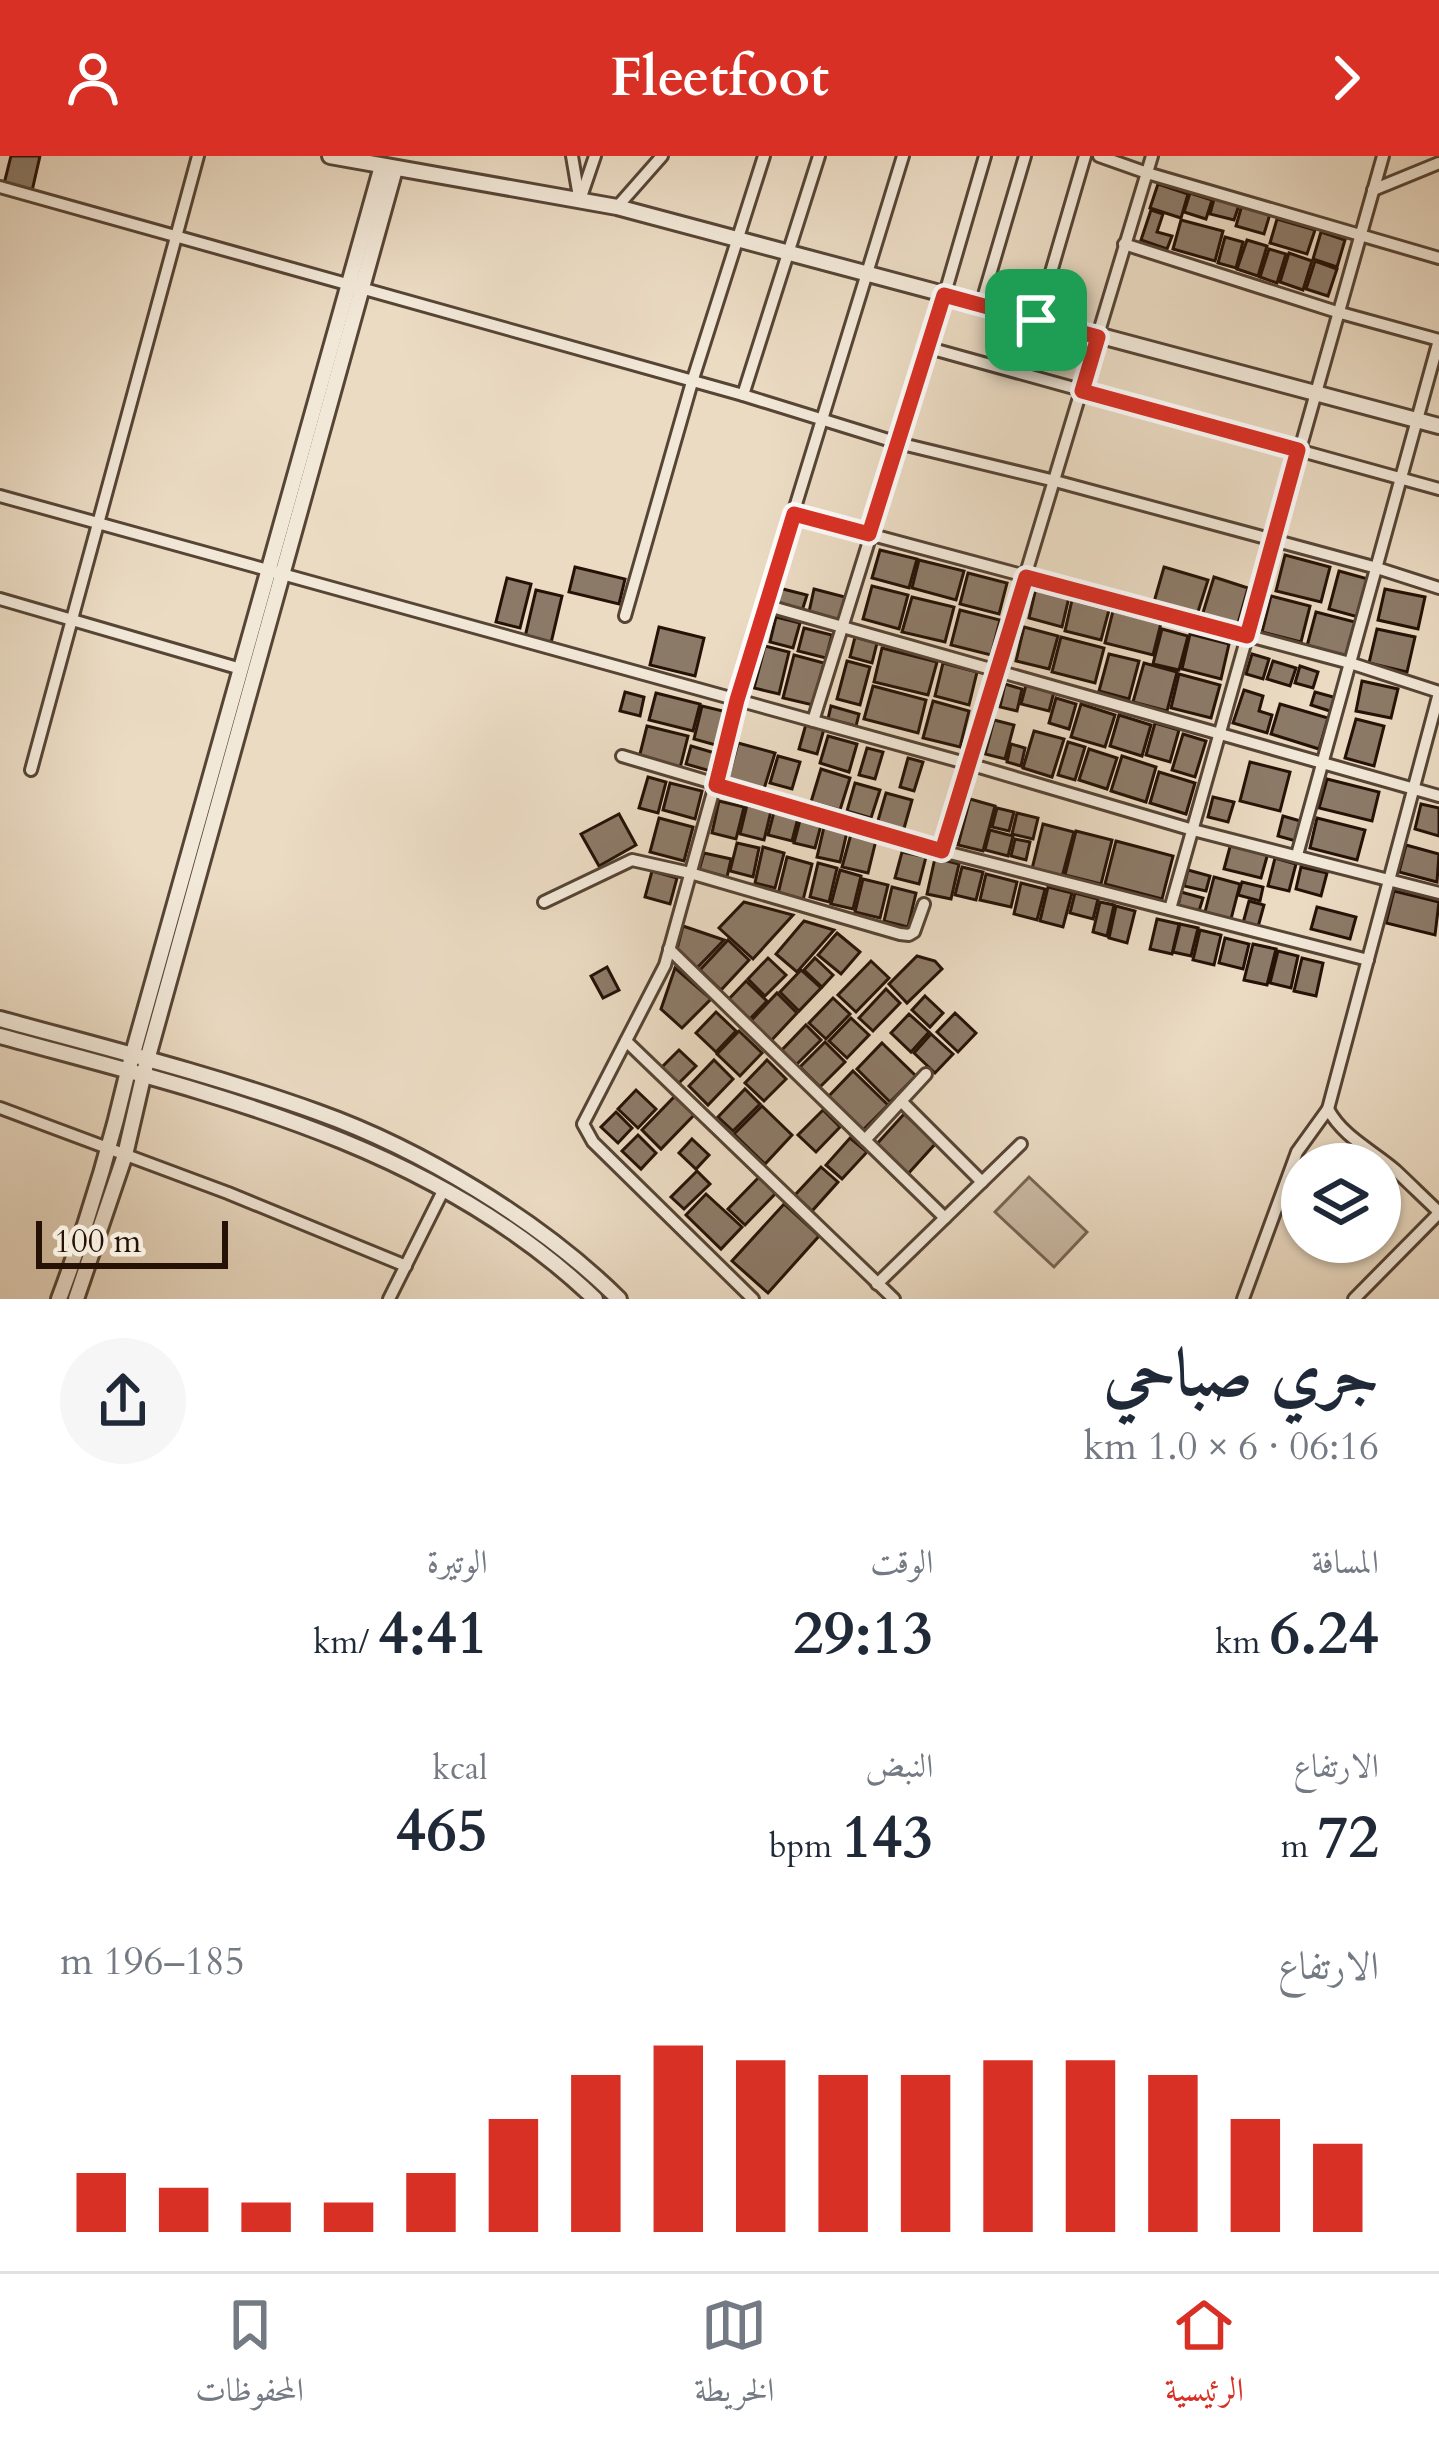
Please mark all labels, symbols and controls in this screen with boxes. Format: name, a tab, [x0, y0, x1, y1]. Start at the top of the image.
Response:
text: Fleetfoot	[610, 42, 829, 115]
icon: person	[60, 45, 126, 111]
icon: forward	[1313, 45, 1379, 111]
pin	[985, 269, 1087, 371]
icon: arrive	[1003, 287, 1069, 353]
map controls	[1281, 1143, 1401, 1263]
button: layers	[1281, 1143, 1401, 1263]
scale bar	[36, 1215, 228, 1268]
text: 100 m	[54, 1219, 141, 1264]
text: جري صباحي	[1104, 1330, 1379, 1419]
button: share	[60, 1338, 186, 1464]
text: 06:16 · 6 × 1.0 km	[1083, 1420, 1379, 1473]
text: الوتيرة	[427, 1540, 488, 1585]
text: الوقت	[870, 1540, 933, 1585]
text: المسافة	[1312, 1540, 1379, 1585]
text: 4:41	[378, 1594, 488, 1675]
text: 29:13	[793, 1594, 933, 1675]
text: 6.24	[1269, 1594, 1379, 1675]
text: /km	[313, 1620, 378, 1665]
text: km	[1215, 1620, 1269, 1665]
text: النبض	[865, 1744, 933, 1789]
text: الارتفاع	[1293, 1744, 1379, 1789]
text: kcal	[432, 1746, 488, 1791]
text: 465	[395, 1791, 488, 1872]
text: 143	[841, 1798, 933, 1879]
text: 72	[1318, 1798, 1379, 1879]
text: bpm	[769, 1824, 841, 1869]
text: m	[1281, 1824, 1318, 1869]
text: 185–196 m	[60, 1935, 245, 1988]
text: الارتفاع	[1278, 1940, 1379, 1993]
tab: المحفوظات	[195, 2292, 304, 2422]
tab: الخريطة	[694, 2292, 774, 2422]
tab: الرئيسية	[1165, 2292, 1244, 2422]

